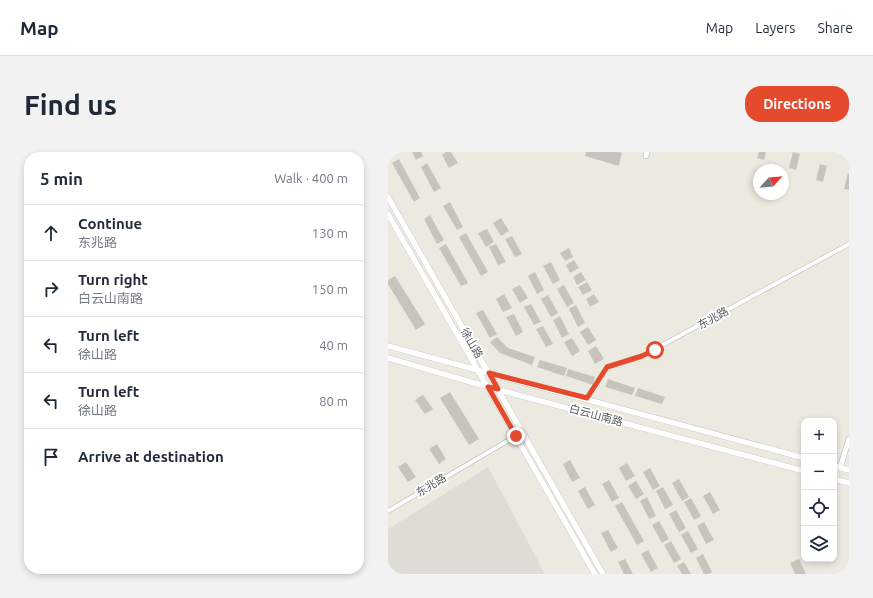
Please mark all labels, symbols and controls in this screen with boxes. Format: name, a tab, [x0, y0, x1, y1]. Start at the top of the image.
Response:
text: Map	[20, 17, 59, 39]
text: Map	[706, 20, 733, 36]
text: Layers	[755, 20, 795, 36]
text: Share	[817, 20, 853, 36]
button: Directions	[745, 86, 849, 122]
text: Find us	[24, 89, 117, 120]
north arrow	[753, 164, 789, 200]
text: 5 min	[40, 169, 83, 188]
text: Walk · 400 m	[274, 171, 348, 185]
text: Continue	[78, 215, 142, 232]
icon: ahead	[40, 222, 62, 244]
text: 130 m	[312, 226, 348, 240]
text: 东兆路	[78, 235, 117, 249]
text: Turn right	[78, 271, 148, 288]
icon: right	[40, 278, 62, 300]
text: 150 m	[312, 282, 348, 296]
text: 白云山南路	[78, 291, 143, 305]
street label: 东兆路	[696, 305, 730, 331]
street label: 徐山路	[459, 326, 485, 360]
text: Turn left	[78, 327, 139, 344]
icon: left	[40, 334, 62, 356]
text: 40 m	[319, 338, 348, 352]
route start	[646, 341, 664, 359]
text: 徐山路	[78, 347, 117, 361]
text: Turn left	[78, 383, 139, 400]
icon: left	[40, 390, 62, 412]
text: 80 m	[319, 394, 348, 408]
street label: 白云山南路	[568, 402, 624, 428]
text: 徐山路	[78, 403, 117, 417]
map controls	[801, 418, 837, 562]
button: +	[801, 418, 837, 454]
route end	[507, 427, 525, 445]
icon: arrive	[40, 446, 62, 468]
text: Arrive at destination	[78, 448, 224, 465]
button: −	[801, 454, 837, 490]
street label: 东兆路	[414, 471, 448, 499]
button: locate	[801, 490, 837, 526]
button: layers	[801, 526, 837, 562]

